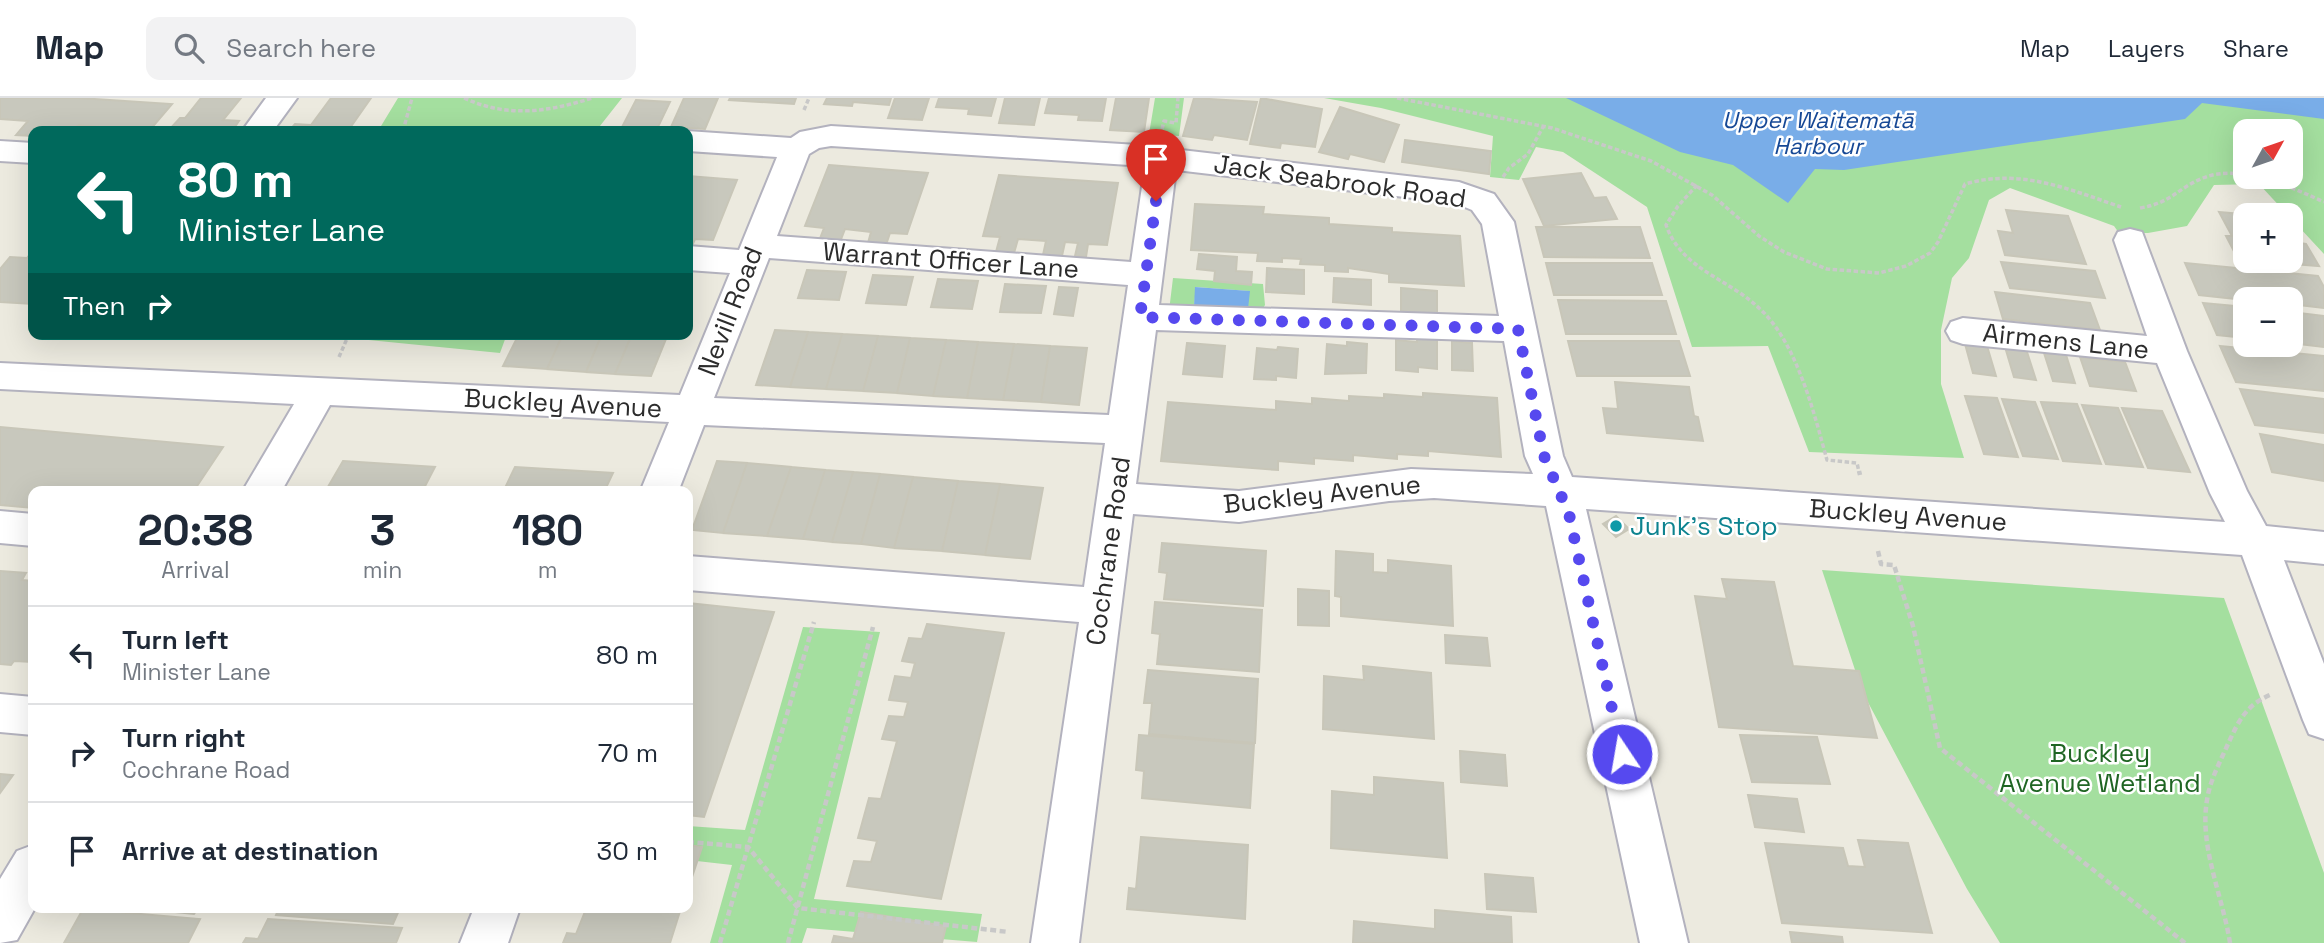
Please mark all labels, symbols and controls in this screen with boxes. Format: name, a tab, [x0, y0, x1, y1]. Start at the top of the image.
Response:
search box	[146, 17, 636, 80]
text: Map	[35, 27, 104, 69]
icon: search	[170, 29, 208, 67]
text: Search here	[226, 31, 376, 65]
text: Map	[2020, 33, 2070, 64]
text: Layers	[2108, 33, 2185, 64]
text: Share	[2223, 33, 2289, 64]
water label: Upper Waitematā Harbour	[1722, 105, 1915, 161]
north arrow	[2233, 119, 2303, 189]
map controls	[2233, 119, 2303, 357]
pin	[1126, 129, 1186, 201]
icon: arrive	[1137, 140, 1175, 178]
street label: Jack Seabrook Road	[1212, 146, 1468, 216]
text: 80 m	[178, 149, 293, 211]
icon: left	[63, 154, 154, 245]
button: +	[2233, 203, 2303, 273]
text: Minister Lane	[178, 210, 385, 250]
street label: Warrant Officer Lane	[822, 234, 1080, 286]
street label: Nevill Road	[690, 242, 770, 380]
icon: right	[140, 287, 178, 325]
button: −	[2233, 287, 2303, 357]
text: Then	[63, 289, 126, 323]
street label: Airmens Lane	[1981, 315, 2151, 367]
street label: Buckley Avenue	[463, 381, 663, 425]
street label: Cochrane Road	[1078, 454, 1138, 648]
street label: Buckley Avenue	[1222, 467, 1422, 521]
street label: Buckley Avenue	[1808, 491, 2008, 539]
text: 20:38	[138, 504, 253, 557]
text: 3	[370, 504, 395, 557]
text: 180	[512, 504, 583, 557]
place label: Junk's Stop	[1630, 509, 1778, 543]
marker: Junk's Stop	[1608, 518, 1624, 534]
text: Arrival	[161, 555, 230, 585]
text: min	[363, 555, 402, 585]
text: m	[538, 555, 558, 585]
text: Turn left	[122, 623, 229, 657]
icon: left	[63, 636, 101, 674]
text: 80 m	[596, 638, 658, 672]
text: Minister Lane	[122, 657, 271, 687]
position arrow	[1585, 717, 1659, 791]
text: Turn right	[122, 721, 246, 755]
icon: right	[63, 734, 101, 772]
text: 70 m	[598, 736, 658, 770]
park label: Buckley Avenue Wetland	[1999, 736, 2201, 800]
text: Cochrane Road	[122, 755, 290, 785]
icon: arrive	[63, 832, 101, 870]
text: Arrive at destination	[122, 834, 379, 868]
text: 30 m	[597, 834, 658, 868]

